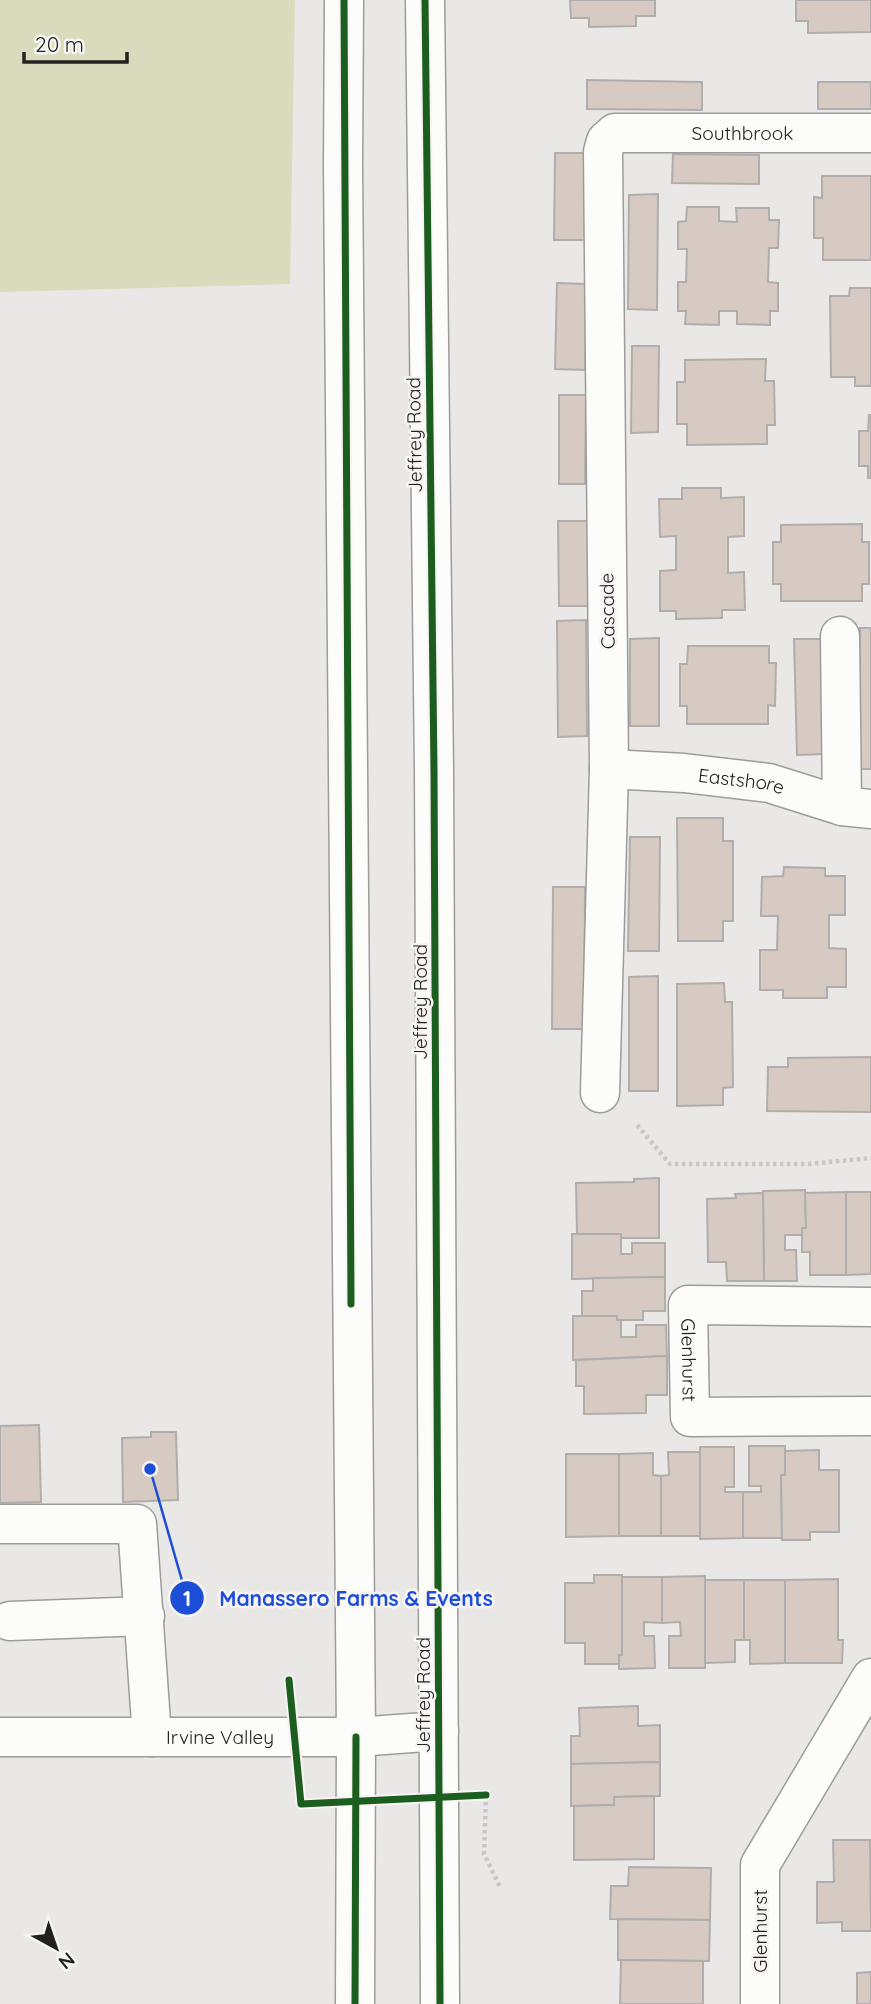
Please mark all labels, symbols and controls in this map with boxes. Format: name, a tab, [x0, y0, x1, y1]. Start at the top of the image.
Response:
scale bar	[24, 21, 128, 65]
text: 20 m	[35, 31, 84, 57]
street label: Southbrook	[692, 121, 793, 145]
street label: Jeffrey Road	[401, 377, 427, 493]
street label: Cascade	[594, 573, 620, 649]
street label: Eastshore	[697, 763, 788, 799]
street label: Jeffrey Road	[408, 944, 432, 1060]
street label: Glenhurst	[676, 1318, 702, 1402]
callout: Manassero Farms & Events	[170, 1577, 506, 1619]
text: 1	[183, 1585, 191, 1611]
text: Manassero Farms & Events	[219, 1585, 493, 1611]
street label: Jeffrey Road	[411, 1637, 435, 1753]
street label: Irvine Valley	[166, 1725, 274, 1749]
street label: Glenhurst	[748, 1889, 772, 1973]
north arrow	[21, 1913, 91, 1983]
text: N	[54, 1947, 80, 1975]

